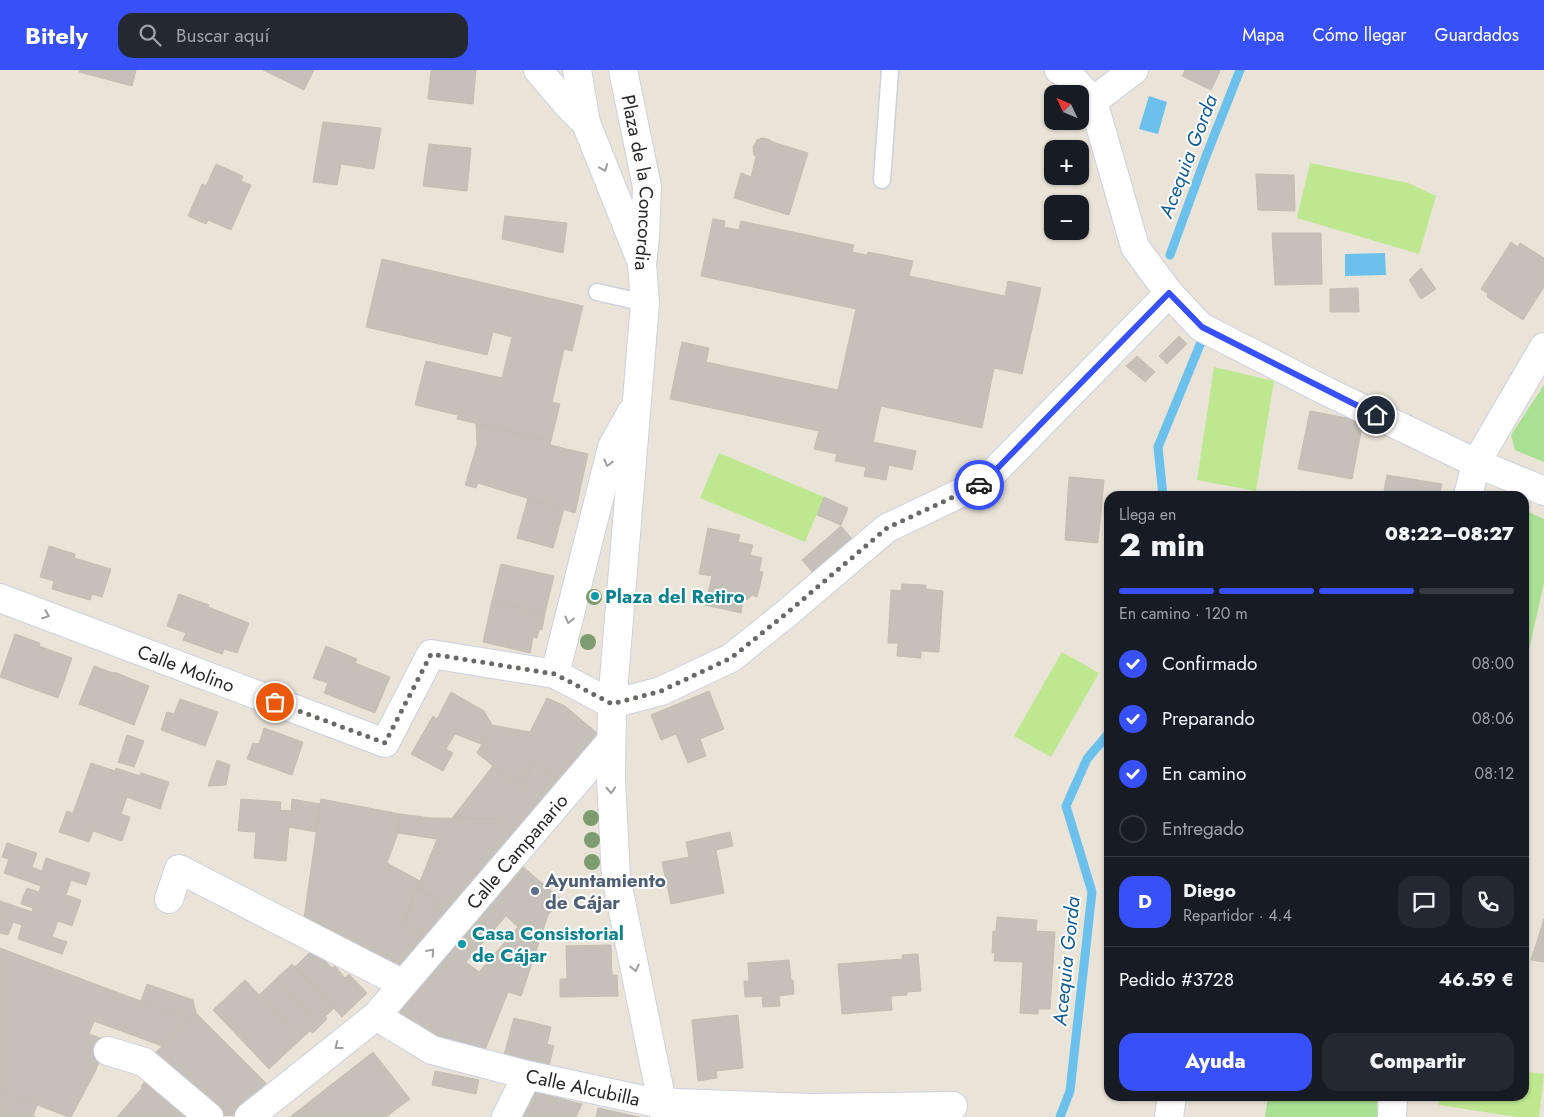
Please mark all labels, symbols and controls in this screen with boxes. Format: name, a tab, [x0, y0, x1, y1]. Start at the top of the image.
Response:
search box	[118, 13, 468, 58]
text: Bitely	[25, 18, 88, 53]
icon: search	[136, 21, 164, 49]
text: Buscar aquí	[176, 22, 270, 49]
text: Mapa	[1242, 22, 1284, 48]
text: Cómo llegar	[1312, 22, 1407, 48]
text: Guardados	[1435, 22, 1519, 48]
north arrow	[1044, 85, 1089, 130]
map controls	[1044, 85, 1089, 240]
water label: Acequia Gorda	[1151, 90, 1225, 223]
street label: Plaza de la Concordia	[614, 92, 660, 271]
button: +	[1044, 140, 1089, 185]
one-way arrow	[598, 163, 609, 172]
button: −	[1044, 195, 1089, 240]
pin	[1355, 394, 1397, 436]
icon: home	[1362, 401, 1390, 429]
one-way arrow	[603, 458, 614, 467]
courier	[954, 460, 1004, 510]
icon: car	[965, 471, 993, 499]
text: Llega en	[1119, 503, 1176, 526]
text: 08:22–08:27	[1385, 520, 1514, 547]
text: 2 min	[1119, 522, 1205, 568]
place label: Plaza del Retiro	[605, 583, 745, 610]
marker: Plaza del Retiro	[589, 590, 601, 602]
text: En camino · 120 m	[1119, 602, 1248, 625]
one-way arrow	[41, 609, 49, 619]
one-way arrow	[564, 616, 575, 625]
street label: Calle Molino	[134, 638, 238, 699]
icon: check	[1119, 650, 1147, 678]
text: Confirmado	[1162, 650, 1257, 677]
text: 08:00	[1472, 652, 1514, 675]
pin	[254, 681, 296, 723]
icon: bag	[261, 688, 289, 716]
icon: check	[1119, 705, 1147, 733]
text: Preparando	[1162, 705, 1255, 732]
text: 08:06	[1472, 707, 1514, 730]
icon: check	[1119, 760, 1147, 788]
text: En camino	[1162, 760, 1246, 787]
text: 08:12	[1475, 762, 1514, 785]
one-way arrow	[606, 786, 617, 794]
street label: Calle Campanario	[460, 788, 574, 915]
text: Entregado	[1162, 815, 1244, 842]
place label: Ayuntamiento de Cájar	[544, 867, 666, 916]
button: chat	[1398, 876, 1450, 928]
button: phone	[1462, 876, 1514, 928]
text: Diego	[1183, 877, 1236, 904]
marker: Ayuntamiento de Cájar	[529, 885, 541, 897]
text: D	[1138, 888, 1152, 915]
water label: Acequia Gorda	[1045, 895, 1088, 1028]
text: Repartidor · 4.4	[1183, 904, 1292, 927]
place label: Casa Consistorial de Cájar	[472, 920, 624, 969]
marker: Casa Consistorial de Cájar	[456, 938, 468, 950]
one-way arrow	[425, 949, 434, 958]
one-way arrow	[629, 963, 640, 972]
text: Pedido #3728	[1119, 966, 1234, 993]
text: 46.59 €	[1439, 966, 1514, 993]
button: Ayuda	[1119, 1033, 1312, 1091]
button: Compartir	[1322, 1033, 1514, 1091]
one-way arrow	[335, 1041, 344, 1049]
street label: Calle Alcubilla	[523, 1062, 642, 1113]

